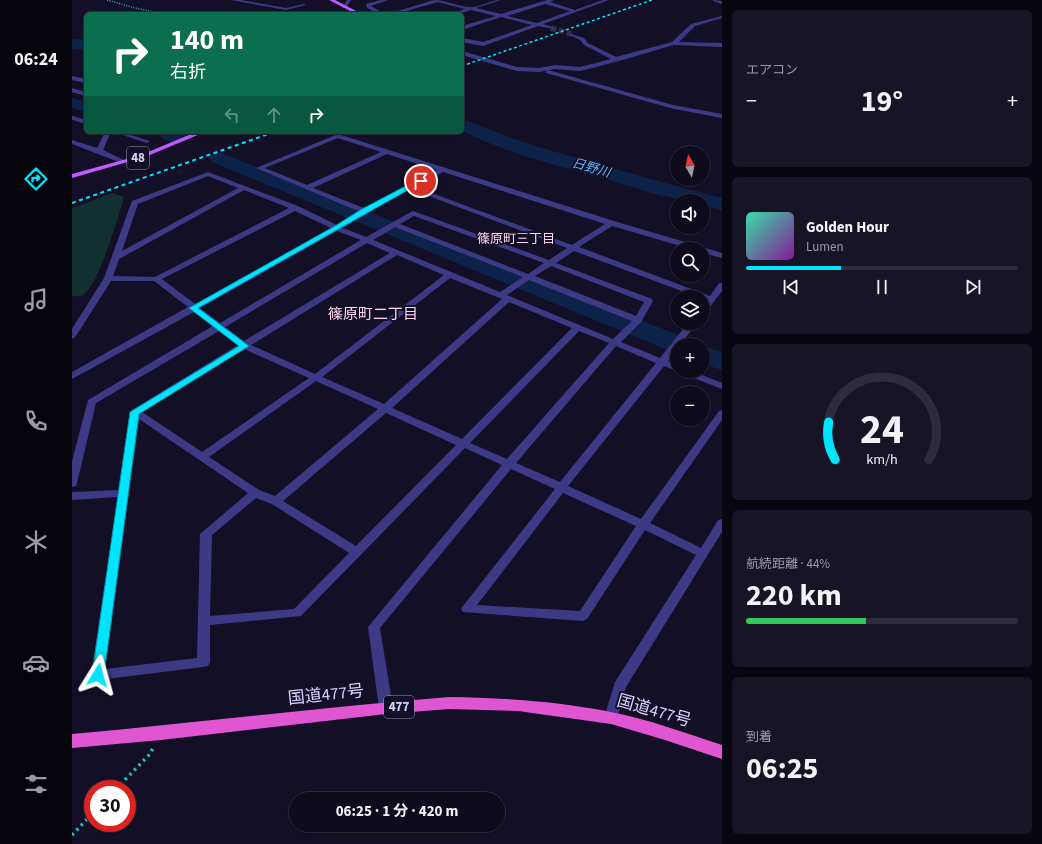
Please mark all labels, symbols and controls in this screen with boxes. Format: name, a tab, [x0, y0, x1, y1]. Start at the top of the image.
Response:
text: 140 m	[170, 20, 244, 60]
icon: right	[104, 28, 156, 80]
text: 06:24	[14, 47, 58, 72]
text: 右折	[170, 60, 206, 85]
text: エアコン	[746, 61, 798, 79]
text: 19°	[861, 80, 903, 123]
text: −	[746, 85, 757, 117]
text: +	[1007, 85, 1018, 117]
icon: left	[221, 104, 243, 126]
icon: ahead	[263, 104, 285, 126]
icon: right	[305, 104, 327, 126]
north arrow	[670, 146, 710, 186]
map controls	[670, 146, 710, 426]
road number: 48	[127, 147, 149, 169]
water label: 日野川	[570, 154, 614, 183]
pin	[404, 164, 438, 198]
icon: directions	[22, 165, 50, 193]
icon: arrive	[410, 170, 432, 192]
button: sound	[670, 194, 710, 234]
text: Golden Hour	[806, 217, 889, 238]
district label: 篠原町三丁目	[477, 230, 555, 248]
text: Lumen	[806, 238, 844, 256]
button: search	[670, 242, 710, 282]
icon: previous	[780, 276, 802, 298]
icon: pause	[871, 276, 893, 298]
icon: next	[962, 276, 984, 298]
icon: music	[22, 286, 50, 314]
button: layers	[670, 290, 710, 330]
district label: 篠原町二丁目	[328, 304, 418, 325]
button: +	[670, 338, 710, 378]
button: −	[670, 386, 710, 426]
text: 24	[860, 400, 904, 460]
icon: phone	[22, 407, 50, 435]
text: km/h	[866, 449, 898, 470]
icon: climate	[22, 528, 50, 556]
text: 航続距離 · 44%	[746, 555, 830, 573]
text: 220 km	[746, 574, 842, 617]
icon: car	[22, 649, 50, 677]
position arrow	[77, 654, 119, 696]
street label: 国道477号	[287, 679, 365, 711]
street label: 国道477号	[614, 689, 694, 733]
road number: 477	[384, 696, 414, 718]
text: 到着	[746, 728, 772, 746]
text: 06:25	[746, 747, 818, 790]
icon: filters	[22, 770, 50, 798]
speed limit sign: 30	[84, 780, 136, 832]
text: 06:25 · 1 分 · 420 m	[336, 801, 458, 822]

